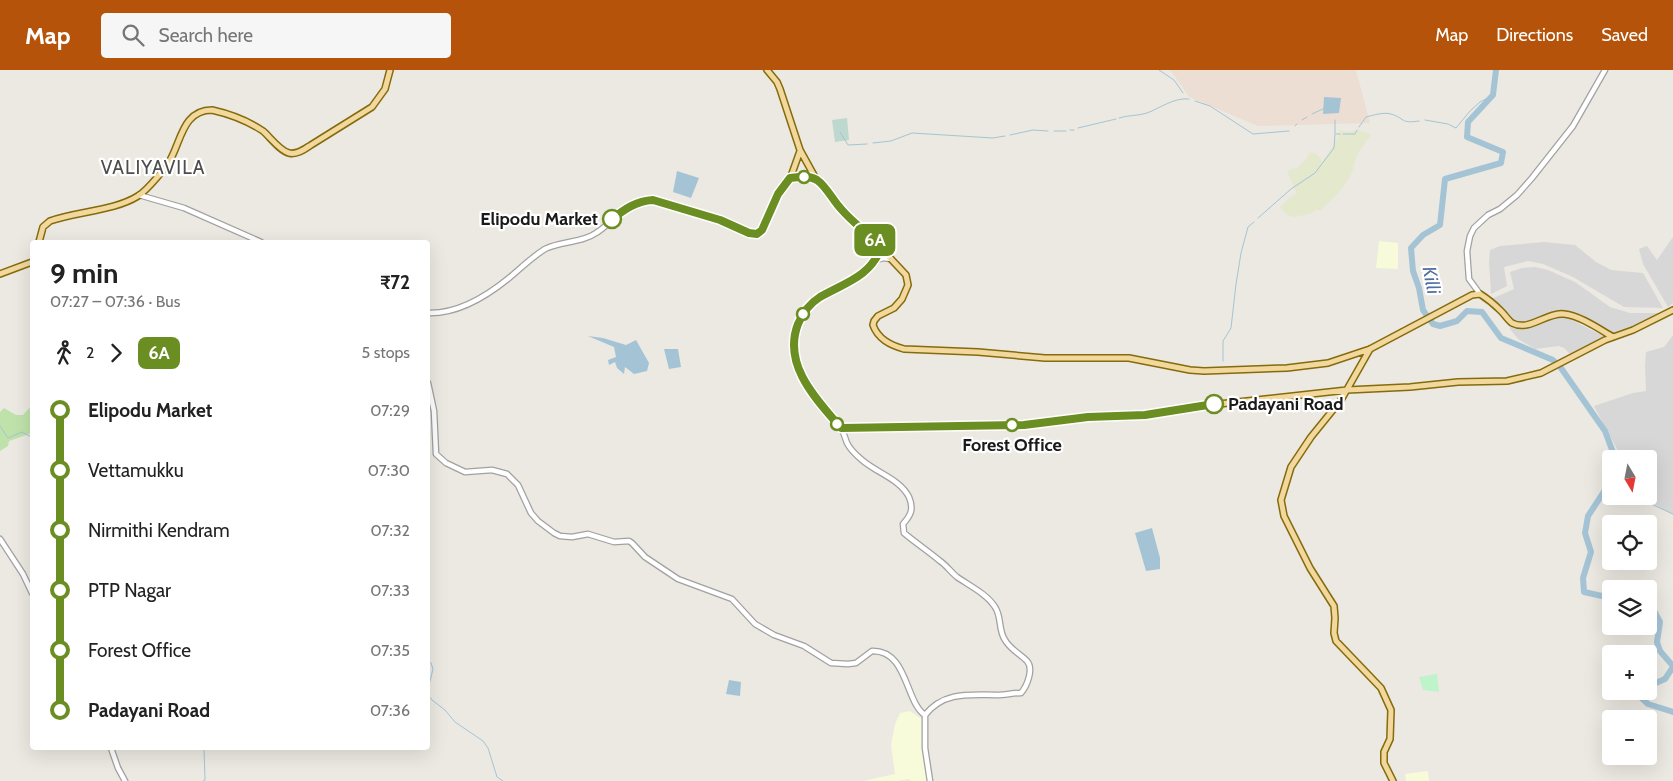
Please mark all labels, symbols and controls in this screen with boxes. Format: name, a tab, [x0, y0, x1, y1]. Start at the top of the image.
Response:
search box	[101, 13, 451, 58]
text: Map	[25, 21, 71, 50]
icon: search	[119, 21, 147, 49]
text: Search here	[159, 24, 253, 47]
text: Map	[1435, 24, 1468, 46]
text: Directions	[1496, 24, 1573, 46]
text: Saved	[1601, 24, 1648, 46]
district label: VALIYAVILA	[101, 156, 205, 179]
unlabelled marker	[797, 170, 811, 184]
place label: Elipodu Market	[480, 208, 598, 230]
marker: Elipodu Market	[602, 209, 622, 229]
line badge: 6A	[852, 224, 898, 256]
text: 6A	[864, 229, 886, 251]
text: 9 min	[50, 256, 119, 290]
water label: Killi	[1418, 264, 1446, 297]
text: ₹72	[380, 271, 410, 294]
text: 07:27 – 07:36 · Bus	[50, 292, 180, 311]
unlabelled marker	[796, 307, 810, 321]
icon: walk	[50, 339, 78, 367]
icon: forward	[102, 339, 130, 367]
text: 6A	[148, 342, 170, 364]
text: 2	[86, 343, 94, 362]
text: 5 stops	[361, 343, 410, 362]
place label: Padayani Road	[1228, 393, 1344, 415]
marker: Padayani Road	[1204, 394, 1224, 414]
text: Elipodu Market	[88, 399, 212, 422]
text: 07:29	[370, 401, 410, 420]
unlabelled marker	[830, 417, 844, 431]
marker: Forest Office	[1005, 418, 1019, 432]
place label: Forest Office	[962, 434, 1062, 456]
north arrow	[1602, 450, 1658, 505]
map controls	[1602, 450, 1657, 765]
text: Vettamukku	[88, 459, 184, 482]
text: 07:30	[368, 461, 410, 480]
button: locate	[1602, 515, 1657, 570]
text: Nirmithi Kendram	[88, 519, 230, 542]
text: 07:32	[371, 521, 410, 540]
text: PTP Nagar	[88, 579, 171, 602]
button: layers	[1602, 580, 1657, 635]
text: 07:33	[370, 581, 410, 600]
text: Forest Office	[88, 639, 191, 662]
text: 07:35	[370, 641, 410, 660]
button: +	[1602, 645, 1657, 700]
text: Padayani Road	[88, 699, 210, 722]
text: 07:36	[370, 701, 410, 720]
button: −	[1602, 710, 1657, 765]

